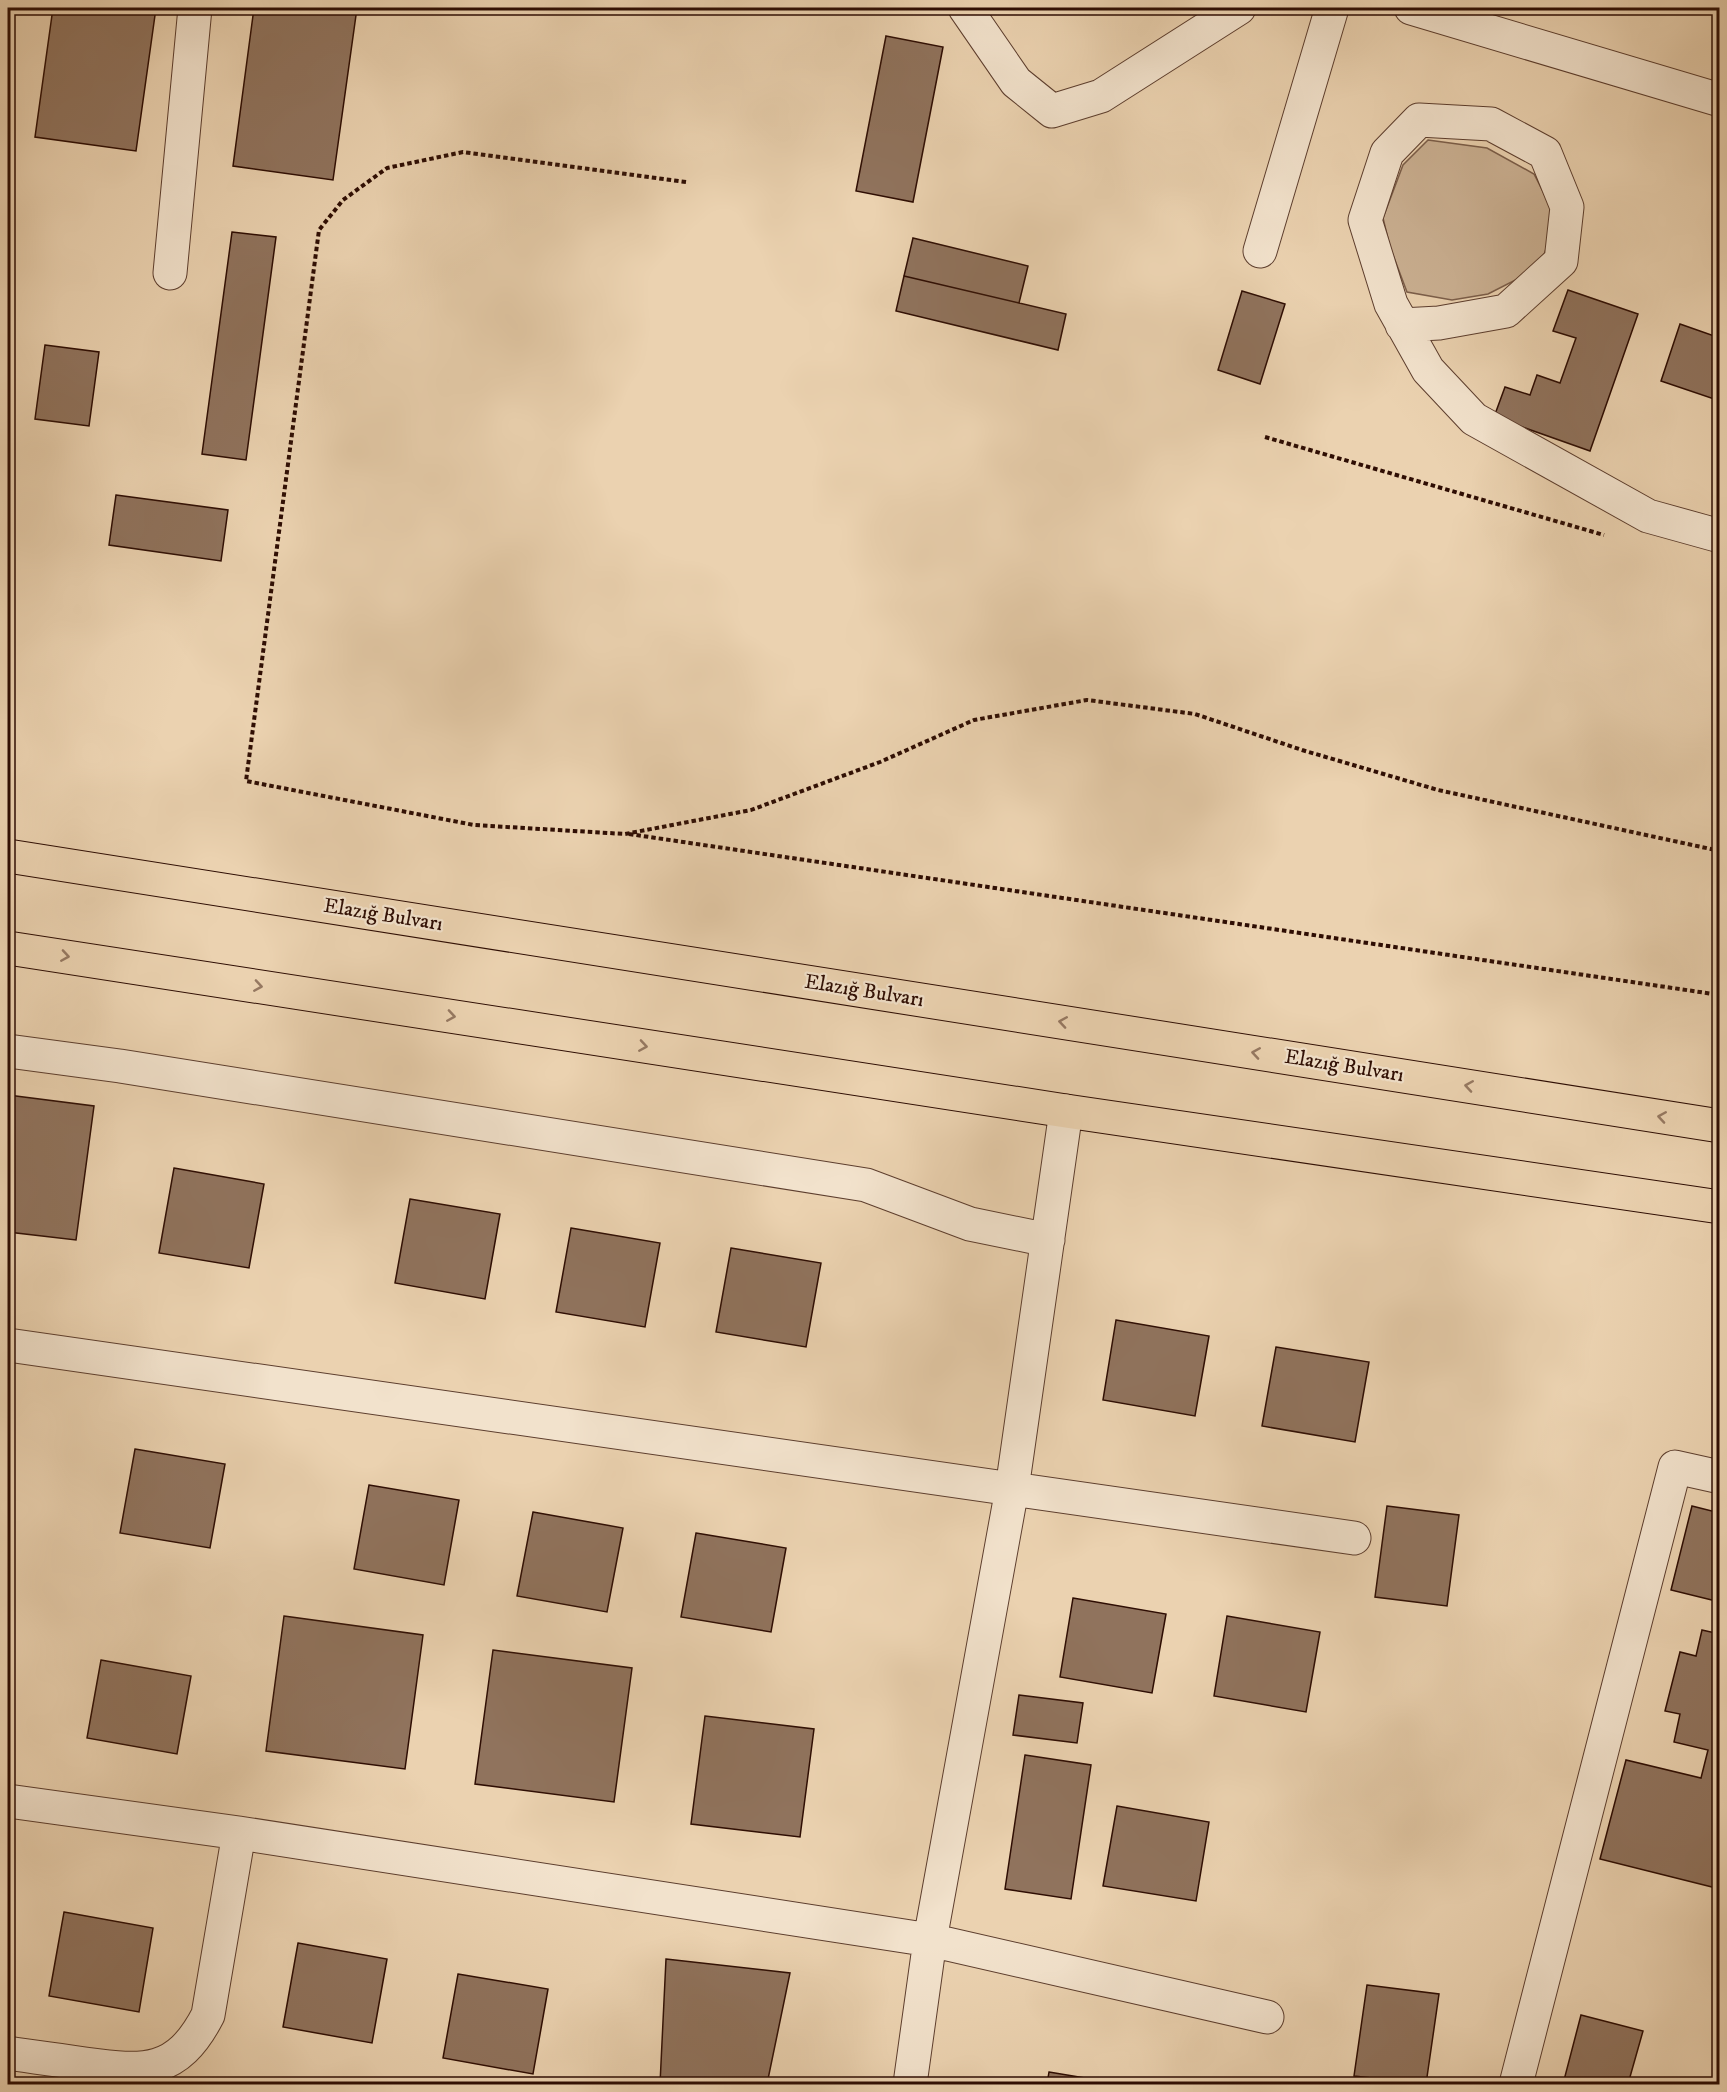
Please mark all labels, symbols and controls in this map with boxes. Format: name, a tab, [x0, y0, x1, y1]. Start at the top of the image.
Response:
street label: Elazığ Bulvarı	[322, 893, 444, 937]
one-way arrow	[61, 950, 70, 962]
street label: Elazığ Bulvarı	[803, 969, 925, 1013]
one-way arrow	[253, 979, 263, 992]
one-way arrow	[446, 1009, 455, 1021]
one-way arrow	[1058, 1016, 1068, 1029]
one-way arrow	[639, 1039, 648, 1051]
street label: Elazığ Bulvarı	[1283, 1044, 1405, 1088]
one-way arrow	[1251, 1047, 1260, 1059]
one-way arrow	[1464, 1081, 1474, 1093]
one-way arrow	[1657, 1111, 1666, 1123]

